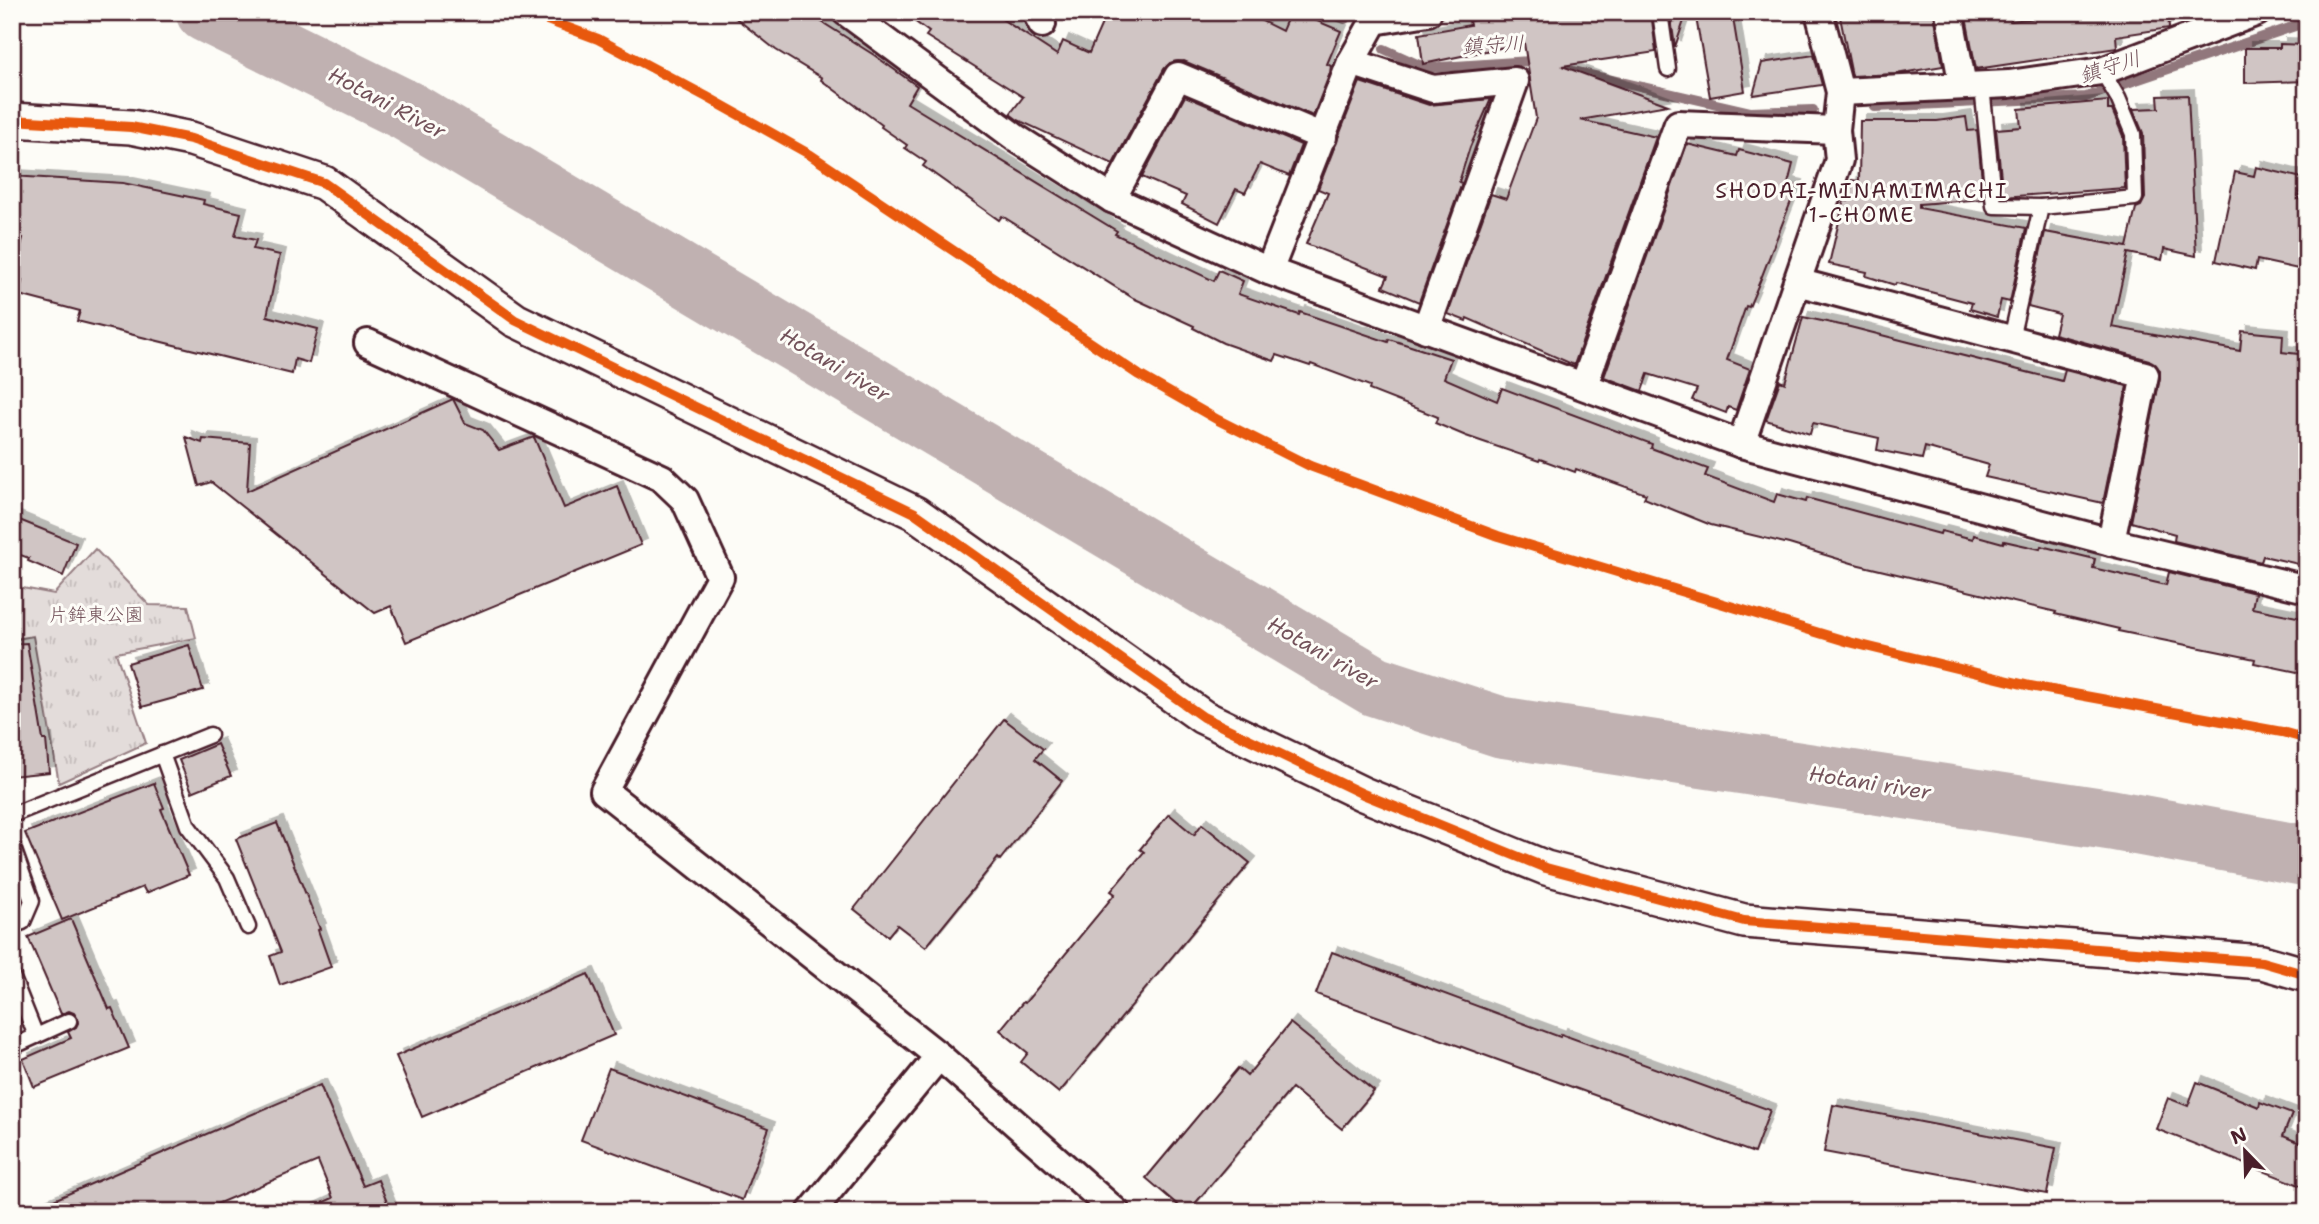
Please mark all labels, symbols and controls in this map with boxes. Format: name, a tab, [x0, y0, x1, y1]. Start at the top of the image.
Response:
water label: 鎮守川	[1461, 29, 1525, 61]
water label: 鎮守川	[2076, 44, 2144, 90]
water label: Hotani River	[323, 60, 451, 146]
district label: SHODAI-MINAMIMACHI 1-CHOME	[1715, 177, 2009, 229]
water label: Hotani river	[775, 321, 896, 409]
park label: 片鉾東公園	[48, 602, 144, 627]
water label: Hotani river	[1263, 610, 1384, 697]
water label: Hotani river	[1807, 760, 1934, 807]
north arrow	[2210, 1116, 2280, 1186]
text: N	[2227, 1121, 2250, 1150]

